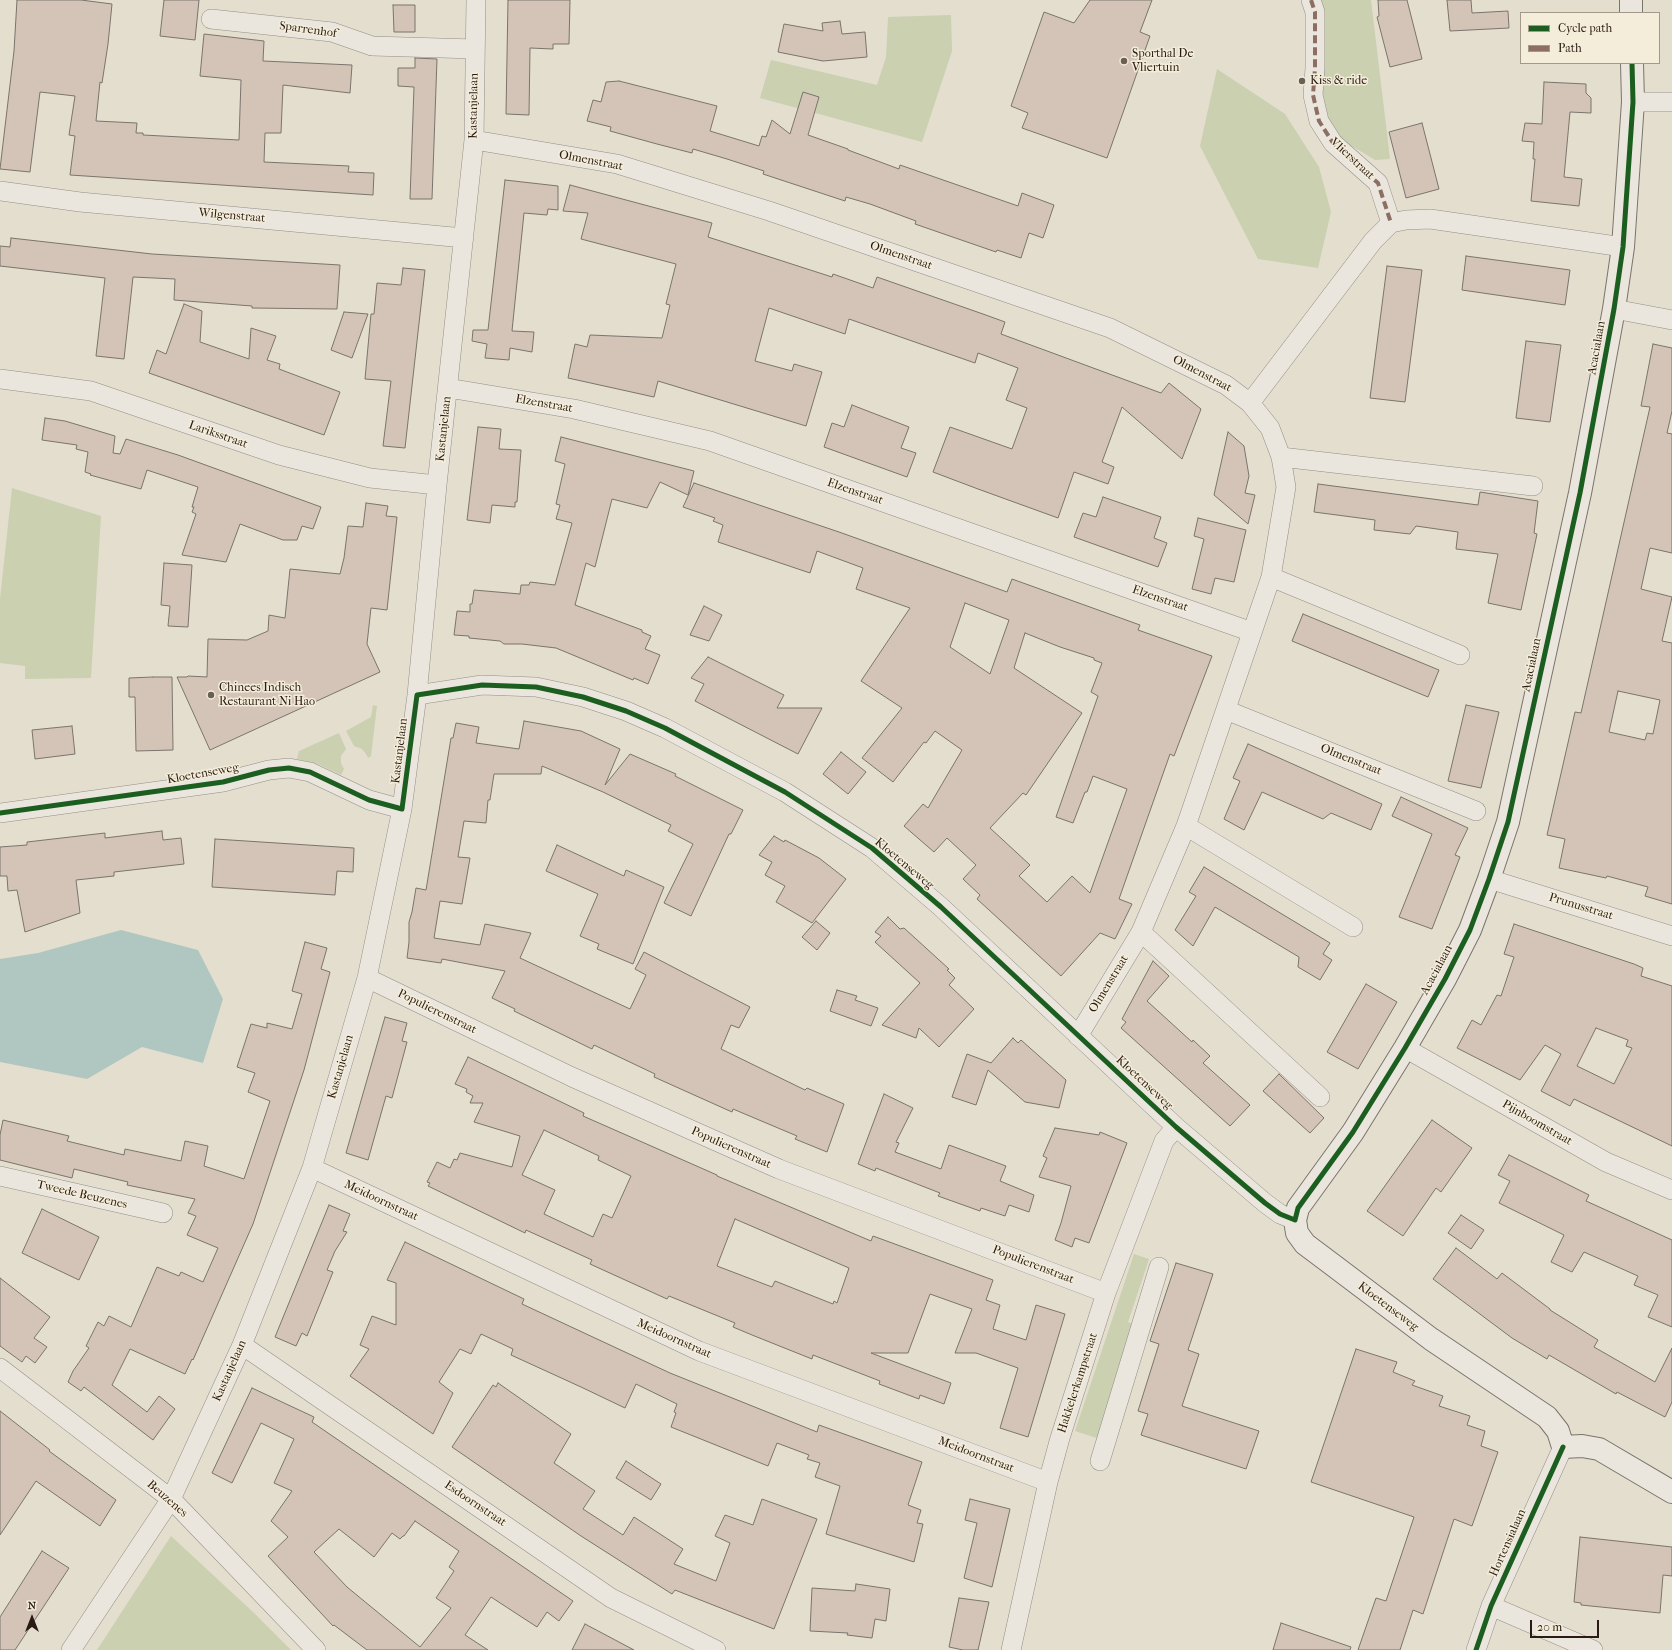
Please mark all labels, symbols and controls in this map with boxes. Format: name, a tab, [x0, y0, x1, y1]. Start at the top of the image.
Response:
legend	[1520, 12, 1660, 64]
street label: Sparrenhof	[278, 19, 338, 41]
text: Cycle path	[1558, 21, 1612, 35]
text: Path	[1558, 41, 1582, 55]
place label: Sporthal De Vliertuin	[1132, 47, 1193, 75]
marker: Sporthal De Vliertuin	[1119, 56, 1129, 66]
street label: Kastanjelaan	[466, 73, 482, 139]
place label: Kiss & ride	[1310, 74, 1367, 88]
marker: Kiss & ride	[1297, 76, 1307, 86]
street label: Vlierstraat	[1327, 135, 1377, 183]
street label: Olmenstraat	[558, 148, 624, 174]
street label: Wilgenstraat	[198, 206, 266, 226]
street label: Olmenstraat	[868, 239, 934, 273]
street label: Acacialaan	[1585, 320, 1609, 376]
street label: Olmenstraat	[1170, 352, 1234, 396]
street label: Elzenstraat	[514, 392, 574, 416]
street label: Kastanjelaan	[433, 395, 455, 463]
street label: Lariksstraat	[187, 418, 249, 452]
street label: Elzenstraat	[825, 476, 885, 508]
street label: Elzenstraat	[1130, 583, 1190, 615]
street label: Acacialaan	[1519, 637, 1545, 693]
place label: Chinees Indisch Restaurant Ni Hao	[219, 681, 315, 709]
marker: Chinees Indisch Restaurant Ni Hao	[206, 690, 216, 700]
street label: Kastanjelaan	[389, 717, 411, 785]
street label: Olmenstraat	[1318, 741, 1384, 779]
street label: Kloetenseweg	[166, 761, 240, 787]
street label: Kloetenseweg	[872, 835, 936, 893]
street label: Prunusstraat	[1547, 890, 1615, 924]
street label: Acacialaan	[1418, 943, 1456, 997]
street label: Olmenstraat	[1086, 952, 1132, 1016]
street label: Populierenstraat	[395, 987, 479, 1037]
street label: Kastanjelaan	[325, 1033, 357, 1101]
street label: Kloetenseweg	[1113, 1053, 1175, 1113]
street label: Pijnboomstraat	[1499, 1097, 1575, 1149]
street label: Populierenstraat	[689, 1124, 773, 1172]
street label: Tweede Beuzenes	[35, 1178, 129, 1212]
street label: Meidoornstraat	[342, 1178, 420, 1224]
street label: Populierenstraat	[990, 1243, 1076, 1287]
street label: Kloetenseweg	[1355, 1279, 1421, 1335]
street label: Meidoornstraat	[634, 1316, 714, 1362]
street label: Hakkelerkampstraat	[1055, 1331, 1101, 1435]
street label: Kastanjelaan	[210, 1338, 250, 1404]
street label: Meidoornstraat	[936, 1434, 1016, 1476]
street label: Beuzenes	[144, 1477, 190, 1521]
street label: Esdoornstraat	[441, 1478, 509, 1530]
street label: Hortensialaan	[1487, 1507, 1529, 1579]
north arrow	[12, 1598, 52, 1638]
text: N	[28, 1599, 36, 1612]
scale bar	[1532, 1612, 1601, 1638]
text: 20 m	[1537, 1620, 1562, 1634]

